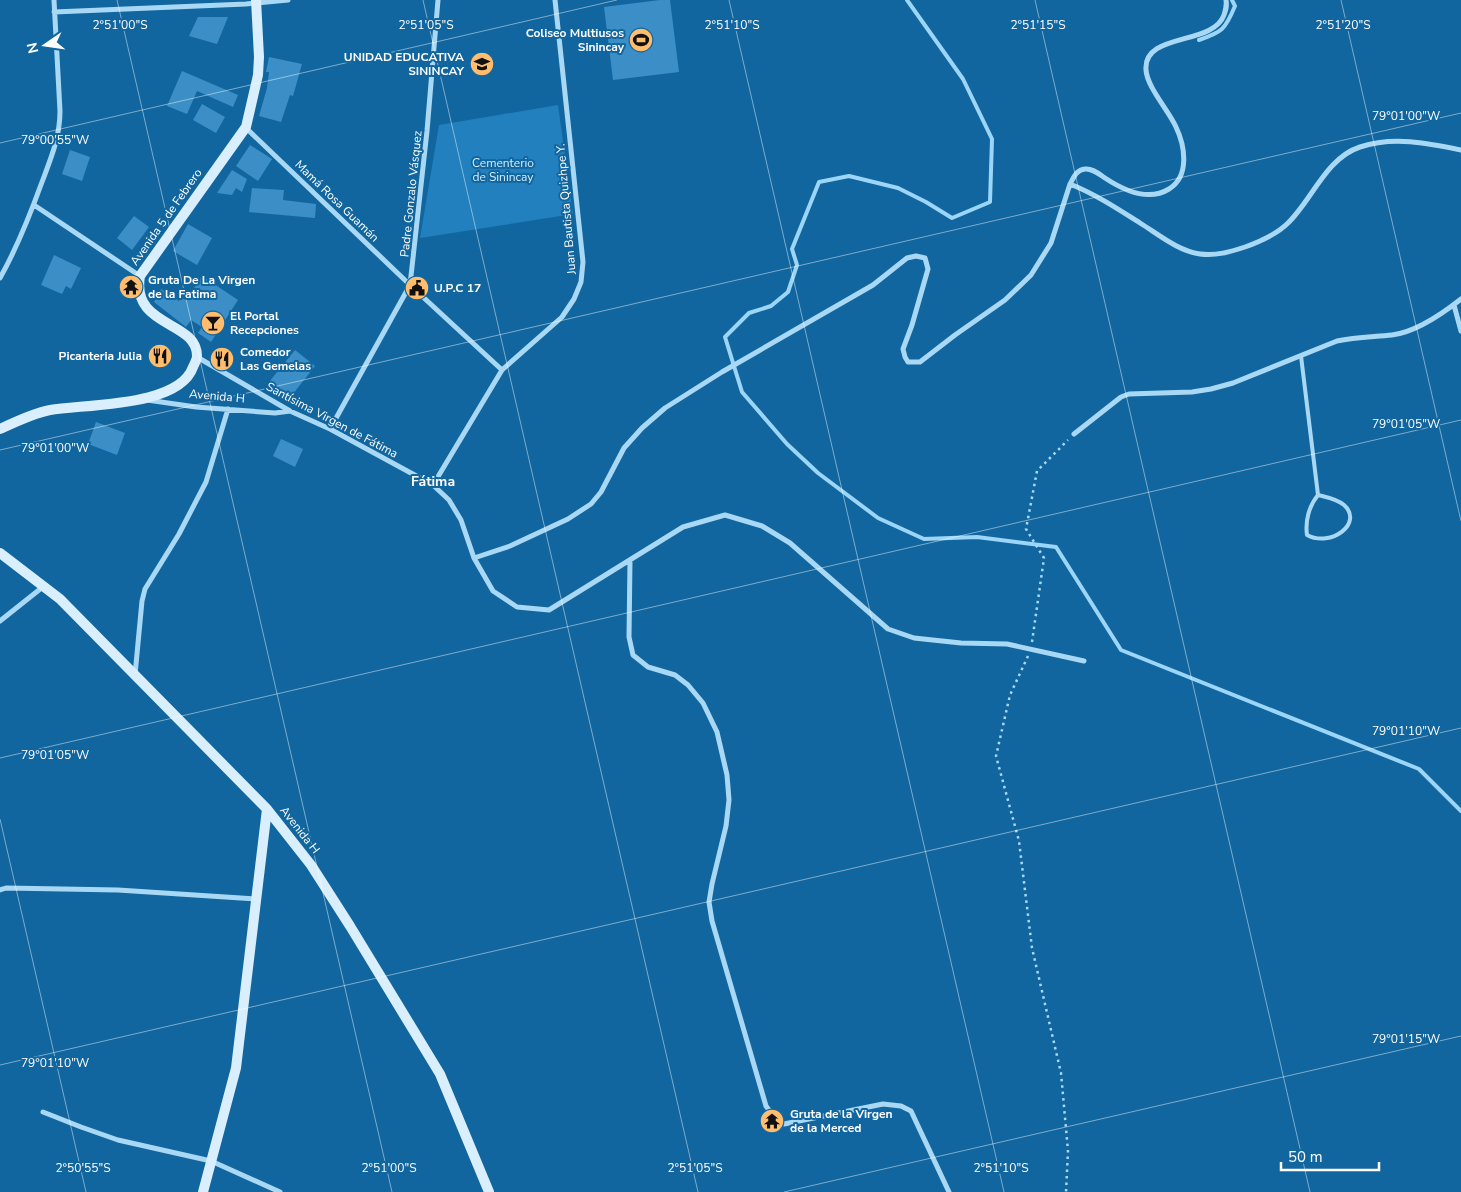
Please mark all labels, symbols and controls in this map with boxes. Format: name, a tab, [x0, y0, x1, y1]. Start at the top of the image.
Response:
text: 2°51'00"S	[92, 17, 148, 33]
text: 2°51'05"S	[398, 17, 454, 33]
text: 2°51'10"S	[704, 17, 760, 33]
text: 2°51'15"S	[1010, 17, 1066, 33]
text: 2°51'20"S	[1315, 17, 1371, 33]
north arrow	[20, 20, 70, 70]
place label: Coliseo Multiusos Sinincay	[526, 25, 625, 55]
sports icon: Coliseo Multiusos Sinincay	[628, 27, 654, 53]
text: N	[22, 41, 43, 55]
place label: UNIDAD EDUCATIVA SININCAY	[344, 49, 465, 79]
school or university icon: UNIDAD EDUCATIVA SININCAY	[469, 51, 495, 77]
text: 79°01'00"W	[1372, 108, 1440, 124]
street label: Padre Gonzalo Vásquez	[396, 130, 426, 258]
text: 79°00'55"W	[21, 132, 89, 148]
street label: Juan Bautista Quizhpe Y.	[552, 143, 580, 276]
park label: Cementerio de Sinincay	[472, 155, 534, 185]
street label: Mamá Rosa Guamán	[291, 157, 383, 245]
street label: Avenida 5 de Febrero	[126, 165, 206, 269]
place label: Gruta De La Virgen de la Fatima	[148, 272, 255, 302]
temple icon: Gruta De La Virgen de la Fatima	[118, 274, 144, 300]
public building icon: U.P.C 17	[404, 275, 430, 301]
place label: U.P.C 17	[434, 280, 481, 296]
place label: El Portal Recepciones	[230, 308, 299, 338]
bar icon: El Portal Recepciones	[200, 310, 226, 336]
restaurant icon: Picanteria Julia	[147, 343, 173, 369]
place label: Comedor Las Gemelas	[240, 344, 311, 374]
restaurant icon: Comedor Las Gemelas	[209, 346, 235, 372]
place label: Picanteria Julia	[59, 348, 142, 364]
street label: Santísima Virgen de Fátima	[263, 378, 401, 462]
street label: Avenida H	[188, 386, 246, 406]
text: 79°01'05"W	[1372, 416, 1440, 432]
text: 79°01'00"W	[21, 440, 89, 456]
district label: Fátima	[411, 472, 455, 491]
text: 79°01'10"W	[1372, 723, 1440, 739]
text: 79°01'05"W	[21, 747, 89, 763]
street label: Avenida H	[276, 803, 324, 857]
text: 79°01'15"W	[1372, 1031, 1440, 1047]
text: 79°01'10"W	[21, 1055, 89, 1071]
place label: Gruta de la Virgen de la Merced	[790, 1106, 892, 1136]
temple icon: Gruta de la Virgen de la Merced	[759, 1108, 785, 1134]
scale bar	[1281, 1140, 1378, 1172]
text: 50 m	[1288, 1147, 1323, 1167]
text: 2°50'55"S	[55, 1160, 111, 1176]
text: 2°51'00"S	[361, 1160, 417, 1176]
text: 2°51'05"S	[667, 1160, 723, 1176]
text: 2°51'10"S	[973, 1160, 1029, 1176]

